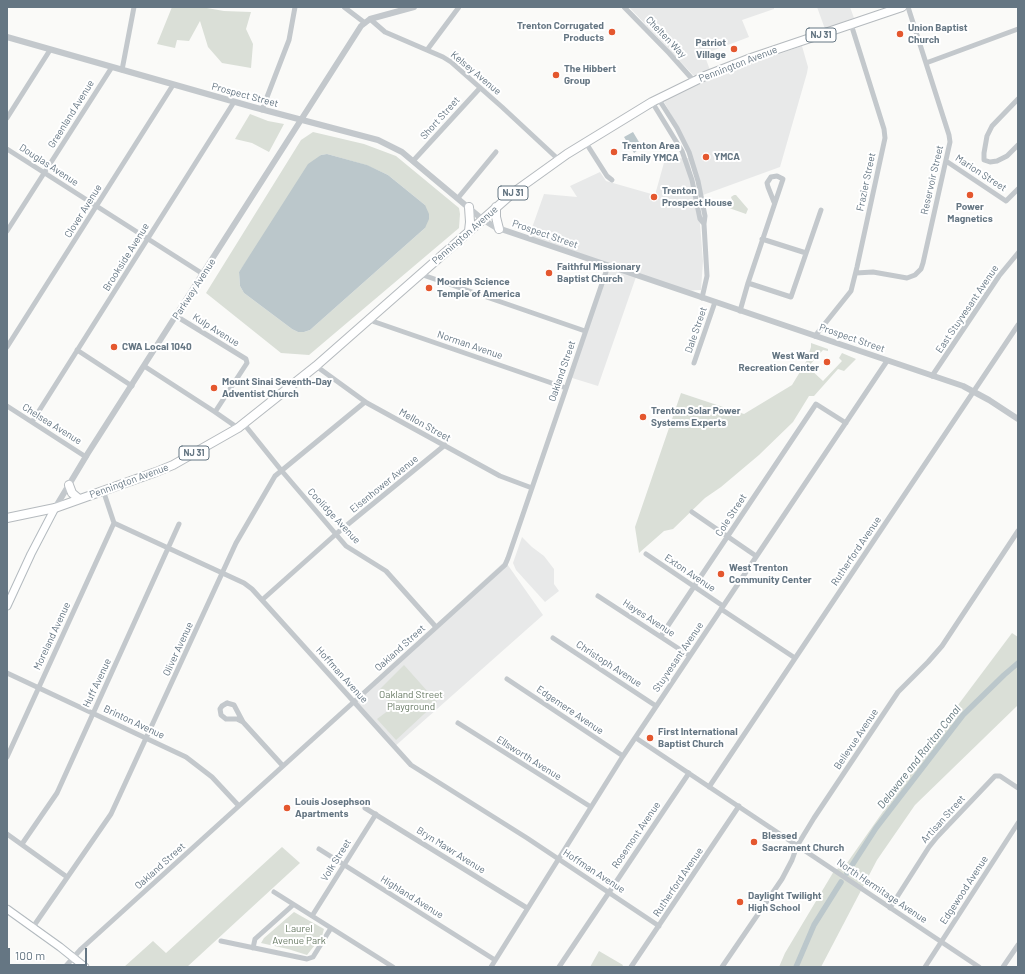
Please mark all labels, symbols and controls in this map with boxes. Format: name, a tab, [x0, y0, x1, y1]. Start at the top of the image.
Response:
street label: Chelten Way	[643, 14, 689, 60]
place label: Trenton Corrugated Products	[517, 20, 604, 44]
place label: Union Baptist Church	[908, 22, 968, 46]
marker: Trenton Corrugated Products	[607, 27, 617, 37]
road number: NJ 31	[806, 28, 836, 42]
marker: Union Baptist Church	[895, 29, 905, 39]
place label: Patriot Village	[696, 37, 726, 60]
street label: Pennington Avenue	[697, 43, 779, 85]
marker: Patriot Village	[729, 44, 739, 54]
street label: Kelsey Avenue	[448, 48, 504, 98]
place label: The Hibbert Group	[564, 63, 616, 86]
marker: The Hibbert Group	[551, 70, 561, 80]
street label: Greenland Avenue	[45, 78, 97, 150]
street label: Prospect Street	[210, 80, 280, 110]
street label: Short Street	[418, 94, 462, 142]
place label: Trenton Area Family YMCA	[622, 140, 680, 164]
street label: Douglas Avenue	[17, 141, 81, 189]
street label: Reservoir Street	[918, 144, 946, 216]
marker: Trenton Area Family YMCA	[609, 147, 619, 157]
place label: YMCA	[714, 151, 740, 163]
marker: YMCA	[701, 152, 711, 162]
street label: Frazier Street	[854, 152, 878, 212]
street label: Marion Street	[953, 152, 1009, 194]
street label: Clover Avenue	[62, 182, 104, 240]
place label: Trenton Prospect House	[662, 185, 732, 208]
road number: NJ 31	[498, 186, 528, 200]
marker: Power Magnetics	[965, 190, 975, 200]
marker: Trenton Prospect House	[649, 192, 659, 202]
place label: Power Magnetics	[947, 201, 993, 224]
street label: Pennington Avenue	[430, 203, 500, 267]
street label: Prospect Street	[511, 217, 579, 251]
street label: Brookside Avenue	[100, 221, 152, 293]
street label: Parkway Avenue	[170, 256, 218, 322]
place label: Faithful Missionary Baptist Church	[557, 261, 640, 284]
street label: East Stuyvesant Avenue	[933, 263, 1001, 355]
marker: Faithful Missionary Baptist Church	[544, 268, 554, 278]
place label: Moorish Science Temple of America	[437, 276, 520, 300]
marker: Moorish Science Temple of America	[424, 283, 434, 293]
street label: Dale Street	[682, 305, 710, 355]
street label: Kulp Avenue	[190, 311, 242, 349]
street label: Prospect Street	[818, 321, 886, 355]
street label: Norman Avenue	[436, 328, 504, 362]
street label: Oakland Street	[546, 339, 578, 403]
place label: CWA Local 1040	[122, 341, 192, 353]
marker: CWA Local 1040	[109, 342, 119, 352]
place label: West Ward Recreation Center	[738, 350, 819, 374]
marker: West Ward Recreation Center	[822, 357, 832, 367]
place label: Mount Sinai Seventh-Day Adventist Church	[222, 376, 332, 400]
marker: Mount Sinai Seventh-Day Adventist Church	[209, 383, 219, 393]
street label: Chelsea Avenue	[20, 401, 84, 447]
place label: Trenton Solar Power Systems Experts	[651, 405, 741, 428]
street label: Mellon Street	[397, 406, 453, 444]
marker: Trenton Solar Power Systems Experts	[638, 412, 648, 422]
road number: NJ 31	[179, 446, 209, 460]
street label: Eisenhower Avenue	[347, 453, 421, 515]
street label: Pennington Avenue	[88, 461, 170, 501]
street label: Coolidge Avenue	[305, 486, 363, 546]
street label: Cole Street	[713, 491, 749, 539]
street label: Rutherford Avenue	[828, 514, 884, 588]
street label: Exton Avenue	[662, 552, 718, 594]
place label: West Trenton Community Center	[729, 562, 812, 586]
marker: West Trenton Community Center	[716, 569, 726, 579]
street label: Hayes Avenue	[621, 597, 677, 639]
street label: Moreland Avenue	[31, 600, 73, 672]
street label: Oliver Avenue	[160, 620, 196, 678]
street label: Stuyvesant Avenue	[650, 620, 706, 694]
street label: Oakland Street	[372, 622, 428, 674]
street label: Christoph Avenue	[574, 638, 644, 690]
street label: Hoffman Avenue	[314, 644, 370, 706]
street label: Huff Avenue	[80, 657, 114, 709]
street label: Edgemere Avenue	[534, 683, 606, 737]
park label: Oakland Street Playground	[379, 689, 443, 712]
street label: Brinton Avenue	[102, 703, 166, 741]
water label: Delaware and Raritan Canal	[875, 703, 963, 811]
street label: Bellevue Avenue	[831, 706, 881, 772]
place label: First International Baptist Church	[658, 726, 738, 750]
street label: Ellsworth Avenue	[494, 733, 564, 783]
marker: First International Baptist Church	[645, 733, 655, 743]
street label: Artisan Street	[918, 792, 968, 846]
place label: Louis Josephson Apartments	[295, 796, 370, 820]
street label: Rosemont Avenue	[609, 799, 663, 871]
marker: Louis Josephson Apartments	[282, 803, 292, 813]
street label: Bryn Mawr Avenue	[414, 824, 488, 876]
place label: Blessed Sacrament Church	[762, 830, 844, 854]
street label: Volk Street	[318, 837, 354, 883]
marker: Blessed Sacrament Church	[749, 837, 759, 847]
street label: Oakland Street	[132, 840, 188, 892]
street label: Rutherford Avenue	[650, 845, 706, 919]
street label: Hoffman Avenue	[561, 846, 627, 896]
street label: Edgewood Avenue	[937, 854, 991, 926]
street label: North Hermitage Avenue	[834, 856, 930, 926]
street label: Highland Avenue	[378, 873, 446, 921]
place label: Daylight Twilight High School	[748, 890, 822, 914]
marker: Daylight Twilight High School	[735, 897, 745, 907]
park label: Laurel Avenue Park	[272, 923, 326, 946]
scale bar	[10, 940, 89, 966]
text: 100 m	[15, 948, 45, 962]

